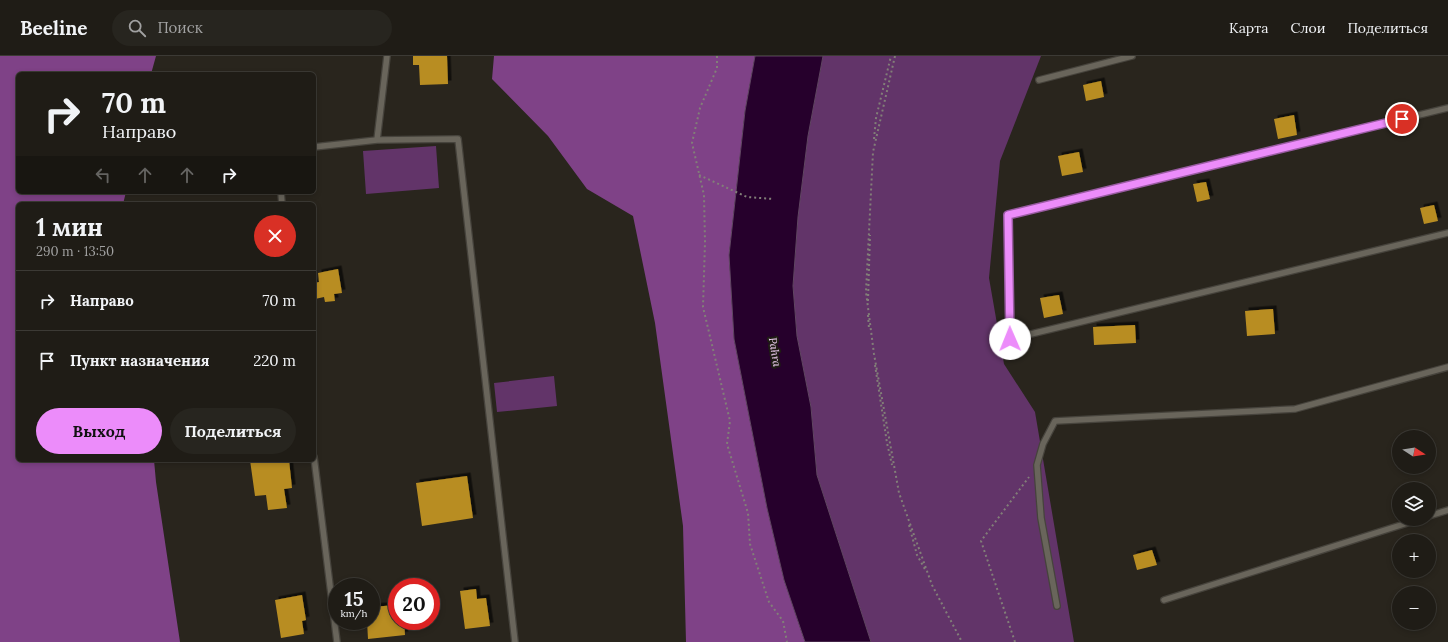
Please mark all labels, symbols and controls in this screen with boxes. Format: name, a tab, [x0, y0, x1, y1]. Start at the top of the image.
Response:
search box	[112, 10, 392, 46]
text: Beeline	[20, 16, 88, 40]
icon: search	[126, 17, 148, 39]
text: Поиск	[158, 18, 203, 37]
text: Карта	[1229, 19, 1268, 37]
text: Слои	[1290, 19, 1325, 37]
text: Поделиться	[1347, 19, 1428, 37]
text: 70 m	[102, 85, 166, 121]
icon: right	[36, 88, 88, 140]
pin	[1385, 102, 1419, 136]
icon: arrive	[1391, 108, 1413, 130]
text: Направо	[102, 120, 176, 143]
icon: left	[92, 164, 114, 186]
icon: ahead	[134, 164, 156, 186]
icon: ahead	[176, 164, 198, 186]
icon: right	[218, 164, 240, 186]
text: 1 мин	[36, 212, 103, 243]
button: close	[254, 215, 296, 257]
text: 290 m · 13:50	[36, 243, 114, 260]
icon: right	[36, 290, 58, 312]
text: Направо	[70, 291, 134, 310]
text: 70 m	[262, 291, 296, 310]
position arrow	[989, 318, 1031, 360]
water label: Pahra	[766, 336, 784, 369]
icon: arrive	[36, 350, 58, 372]
text: Пункт назначения	[70, 351, 210, 370]
text: 220 m	[253, 351, 296, 370]
button: Выход	[36, 408, 162, 454]
button: Поделиться	[170, 408, 296, 454]
north arrow	[1392, 430, 1436, 474]
map controls	[1392, 430, 1436, 630]
button: layers	[1392, 482, 1436, 526]
button: +	[1392, 534, 1436, 578]
speed limit sign: 20	[388, 578, 440, 630]
text: 15	[345, 586, 363, 611]
button: −	[1392, 586, 1436, 630]
text: km/h	[340, 607, 368, 620]

